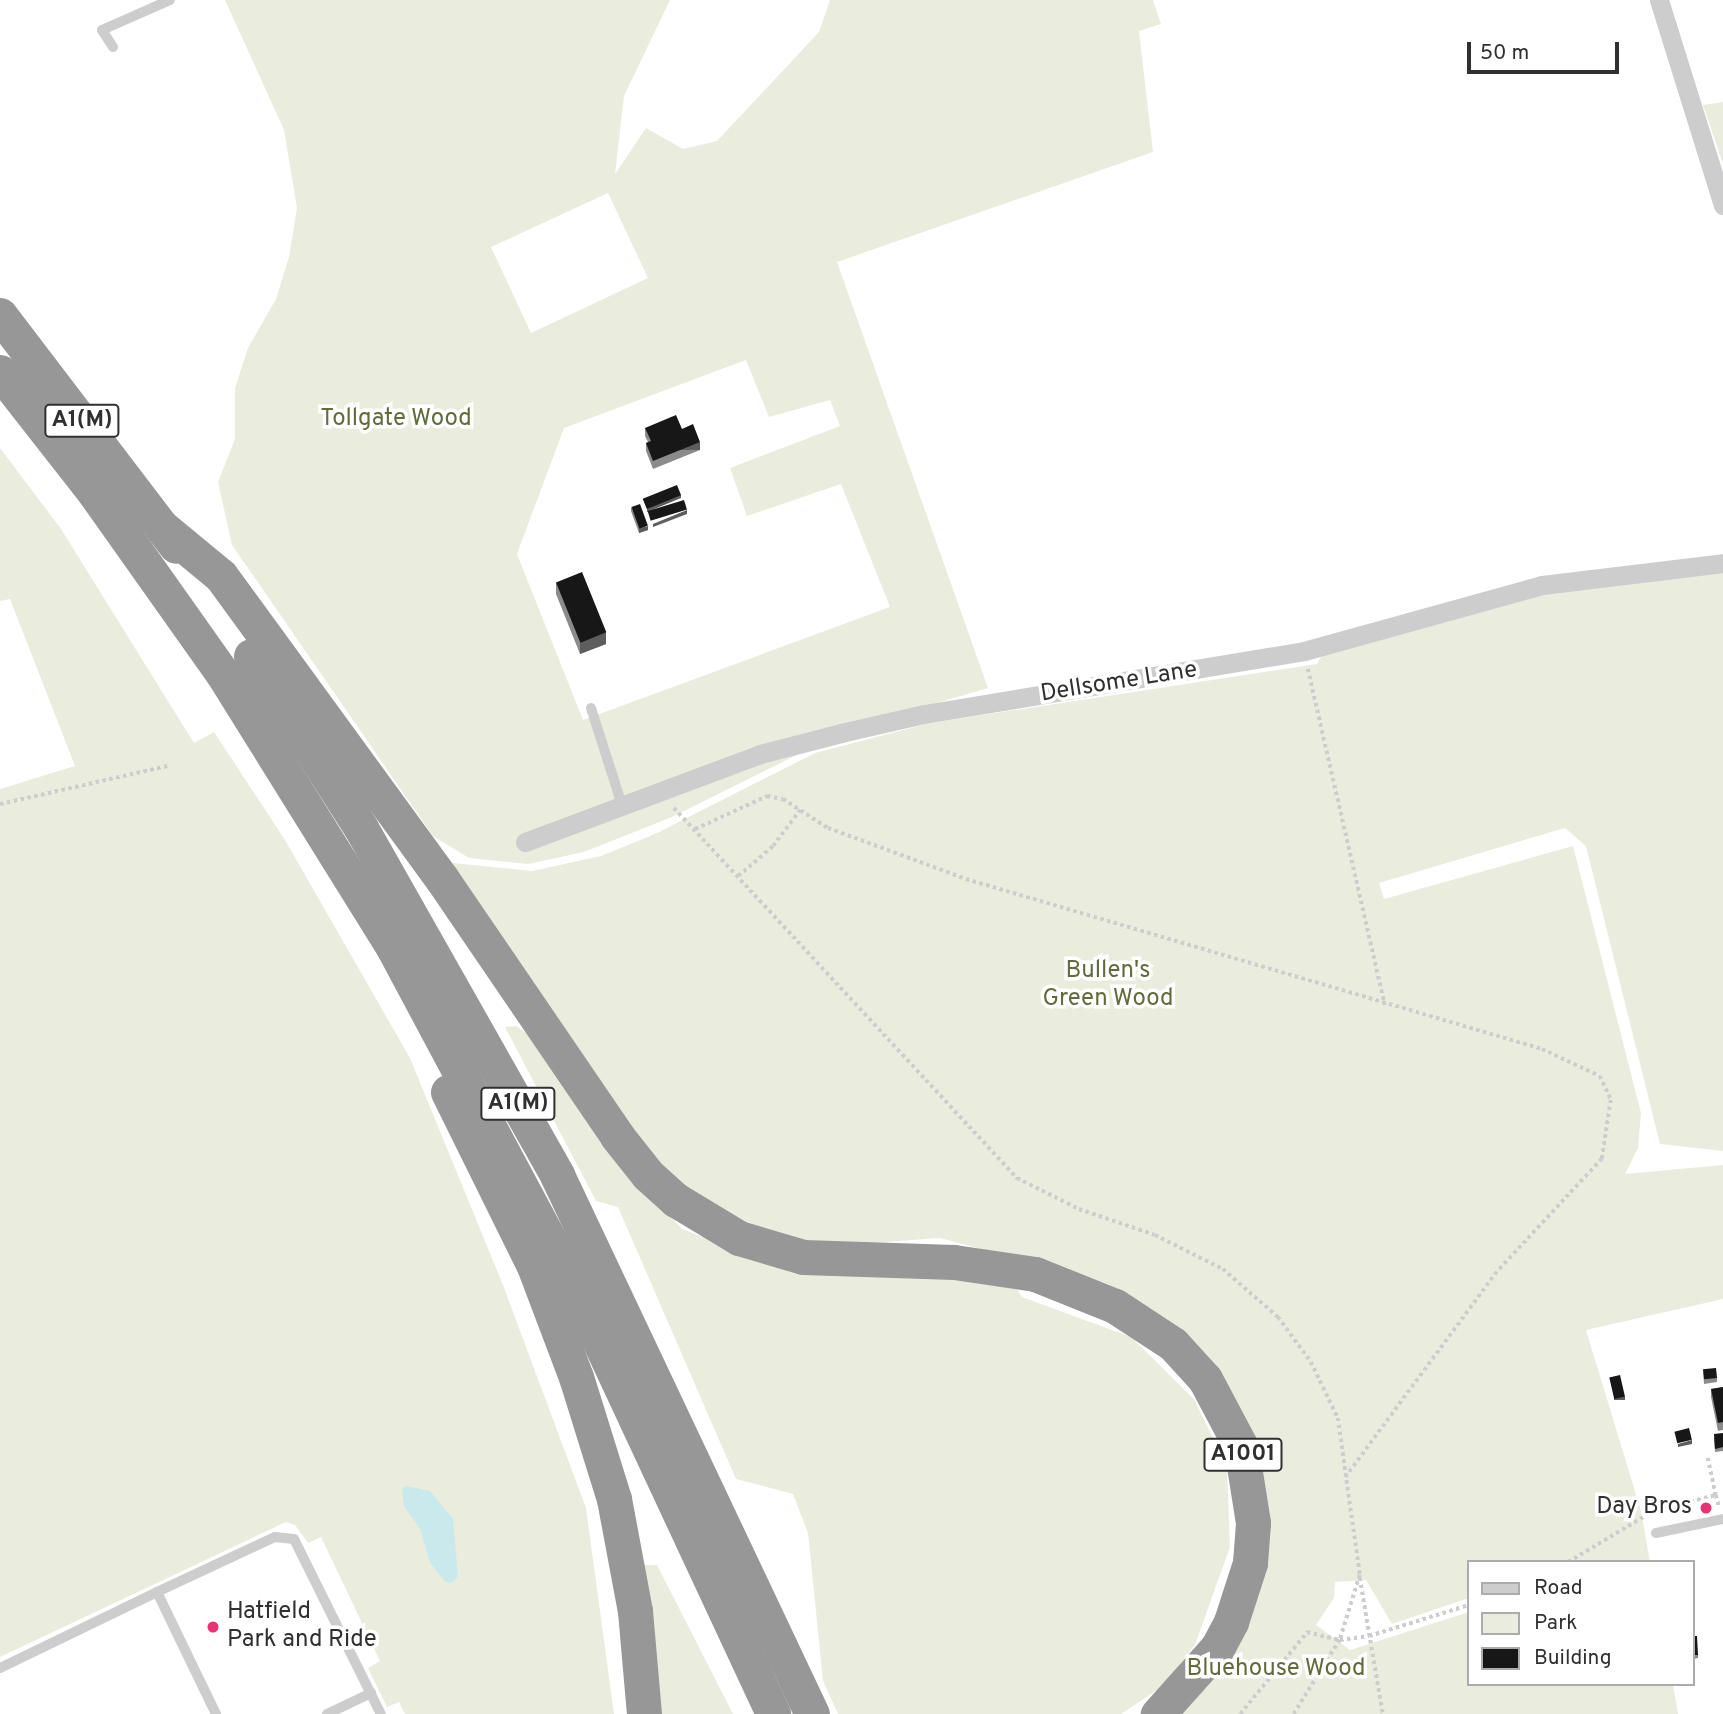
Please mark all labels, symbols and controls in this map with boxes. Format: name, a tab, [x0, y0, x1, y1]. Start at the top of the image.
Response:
scale bar	[1471, 28, 1623, 72]
text: 50 m	[1480, 40, 1529, 67]
road number: A1(M)	[43, 402, 120, 440]
park label: Tollgate Wood	[320, 406, 472, 434]
street label: Dellsome Lane	[1039, 656, 1199, 710]
park label: Bullen's Green Wood	[1042, 958, 1174, 1014]
road number: A1(M)	[480, 1084, 556, 1124]
road number: A1001	[1203, 1436, 1283, 1474]
place label: Day Bros	[1596, 1494, 1692, 1522]
marker: Day Bros	[1698, 1500, 1714, 1516]
legend	[1468, 1560, 1695, 1686]
text: Road	[1534, 1575, 1583, 1602]
place label: Hatfield Park and Ride	[227, 1599, 377, 1655]
text: Park	[1534, 1610, 1577, 1637]
marker: Hatfield Park and Ride	[205, 1619, 221, 1635]
text: Building	[1534, 1645, 1612, 1672]
park label: Bluehouse Wood	[1186, 1656, 1366, 1684]

